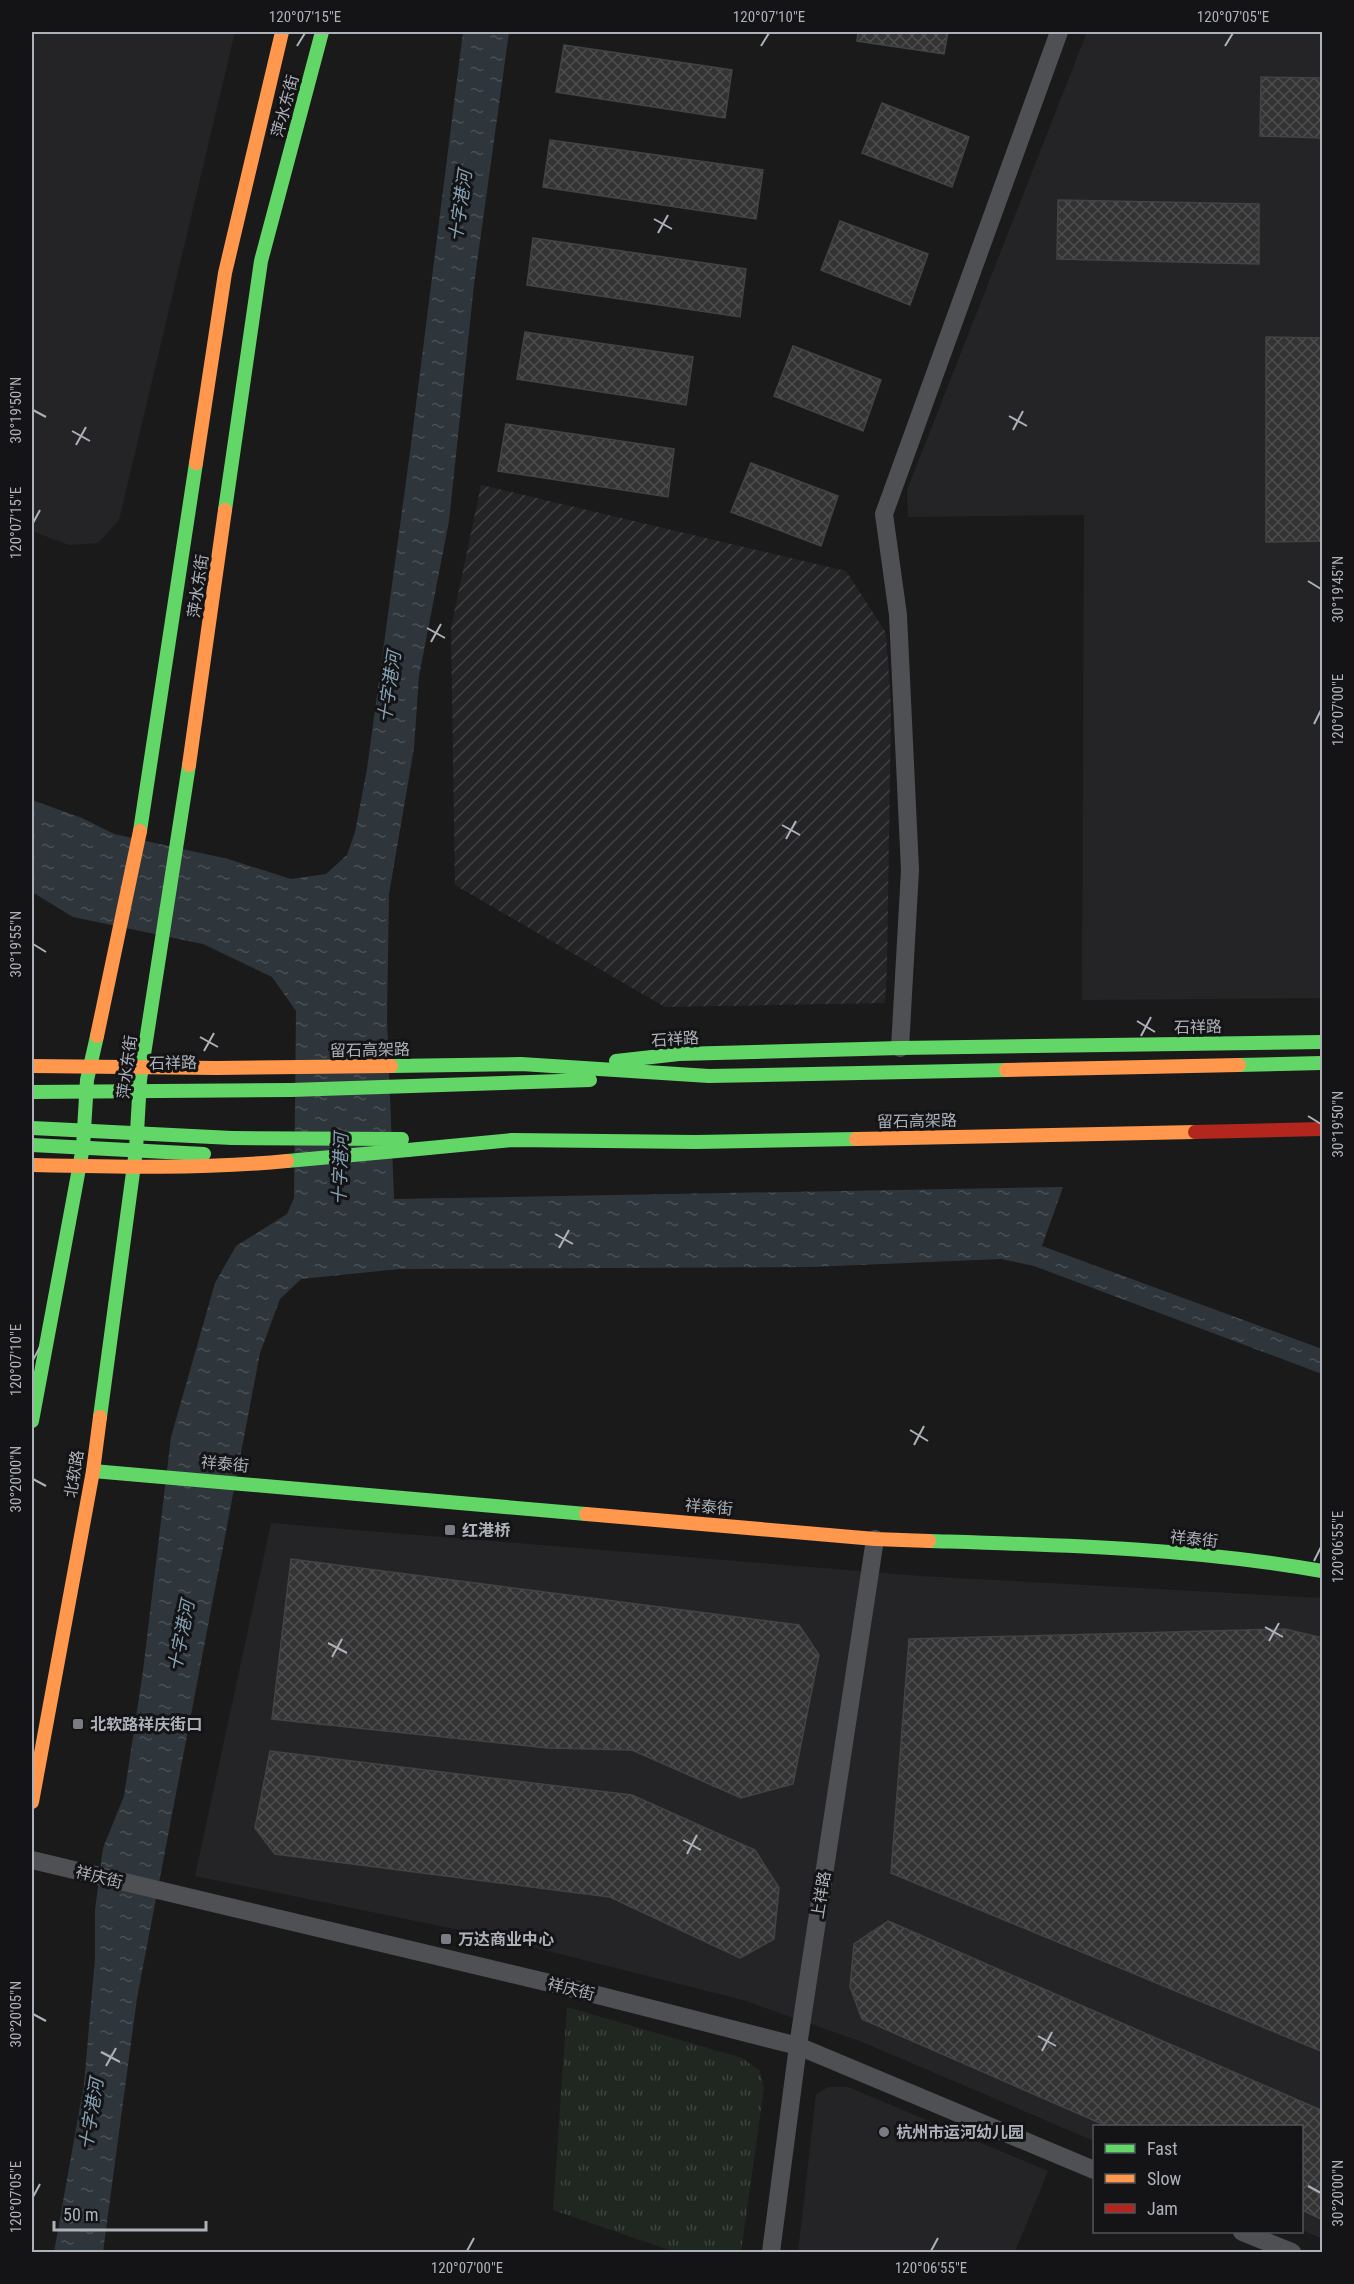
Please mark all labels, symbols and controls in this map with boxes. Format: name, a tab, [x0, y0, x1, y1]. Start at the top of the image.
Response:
text: 120°07'15"E	[269, 8, 341, 26]
text: 120°07'10"E	[733, 8, 805, 26]
text: 120°07'05"E	[1197, 8, 1269, 26]
street label: 萍水东街	[268, 73, 302, 139]
water label: 十字港河	[445, 166, 476, 243]
text: 30°19'50"N	[7, 377, 25, 443]
text: 120°07'15"E	[7, 487, 25, 559]
street label: 萍水东街	[184, 553, 212, 619]
text: 30°19'45"N	[1329, 556, 1347, 622]
water label: 十字港河	[374, 647, 405, 724]
text: 120°07'00"E	[1329, 674, 1347, 746]
text: 30°19'55"N	[7, 911, 25, 977]
street label: 石祥路	[1174, 1017, 1222, 1037]
street label: 石祥路	[650, 1028, 700, 1050]
street label: 萍水东街	[114, 1034, 140, 1100]
street label: 留石高架路	[330, 1040, 410, 1060]
street label: 石祥路	[149, 1053, 197, 1073]
text: 30°19'50"N	[1329, 1091, 1347, 1157]
street label: 留石高架路	[877, 1111, 957, 1131]
water label: 十字港河	[328, 1130, 352, 1205]
text: 120°07'10"E	[7, 1324, 25, 1396]
text: 30°20'00"N	[7, 1446, 25, 1512]
street label: 北软路	[61, 1449, 87, 1499]
street label: 祥泰街	[200, 1452, 250, 1476]
street label: 祥泰街	[684, 1495, 734, 1519]
text: 120°06'55"E	[1329, 1511, 1347, 1583]
place label: 红港桥	[462, 1521, 511, 1540]
marker: 红港桥	[443, 1523, 457, 1537]
street label: 祥泰街	[1169, 1527, 1219, 1551]
water label: 十字港河	[164, 1596, 199, 1673]
place label: 北软路祥庆街口	[90, 1715, 202, 1734]
marker: 北软路祥庆街口	[71, 1717, 85, 1731]
street label: 祥庆街	[73, 1862, 125, 1892]
street label: 上祥路	[808, 1870, 834, 1920]
place label: 万达商业中心	[458, 1930, 554, 1949]
marker: 万达商业中心	[439, 1932, 453, 1946]
street label: 祥庆街	[545, 1974, 597, 2004]
text: 30°20'05"N	[7, 1981, 25, 2047]
water label: 十字港河	[75, 2074, 107, 2151]
place label: 杭州市运河幼儿园	[896, 2123, 1024, 2142]
marker: 杭州市运河幼儿园	[877, 2125, 891, 2139]
legend	[1093, 2125, 1303, 2233]
text: Fast	[1147, 2138, 1178, 2159]
text: 30°20'00"N	[1329, 2160, 1347, 2226]
text: 120°07'05"E	[7, 2161, 25, 2233]
text: Slow	[1147, 2168, 1182, 2189]
scale bar	[54, 2194, 206, 2232]
text: Jam	[1147, 2198, 1178, 2219]
text: 50 m	[63, 2204, 98, 2225]
text: 120°07'00"E	[431, 2259, 503, 2277]
text: 120°06'55"E	[895, 2259, 967, 2277]

